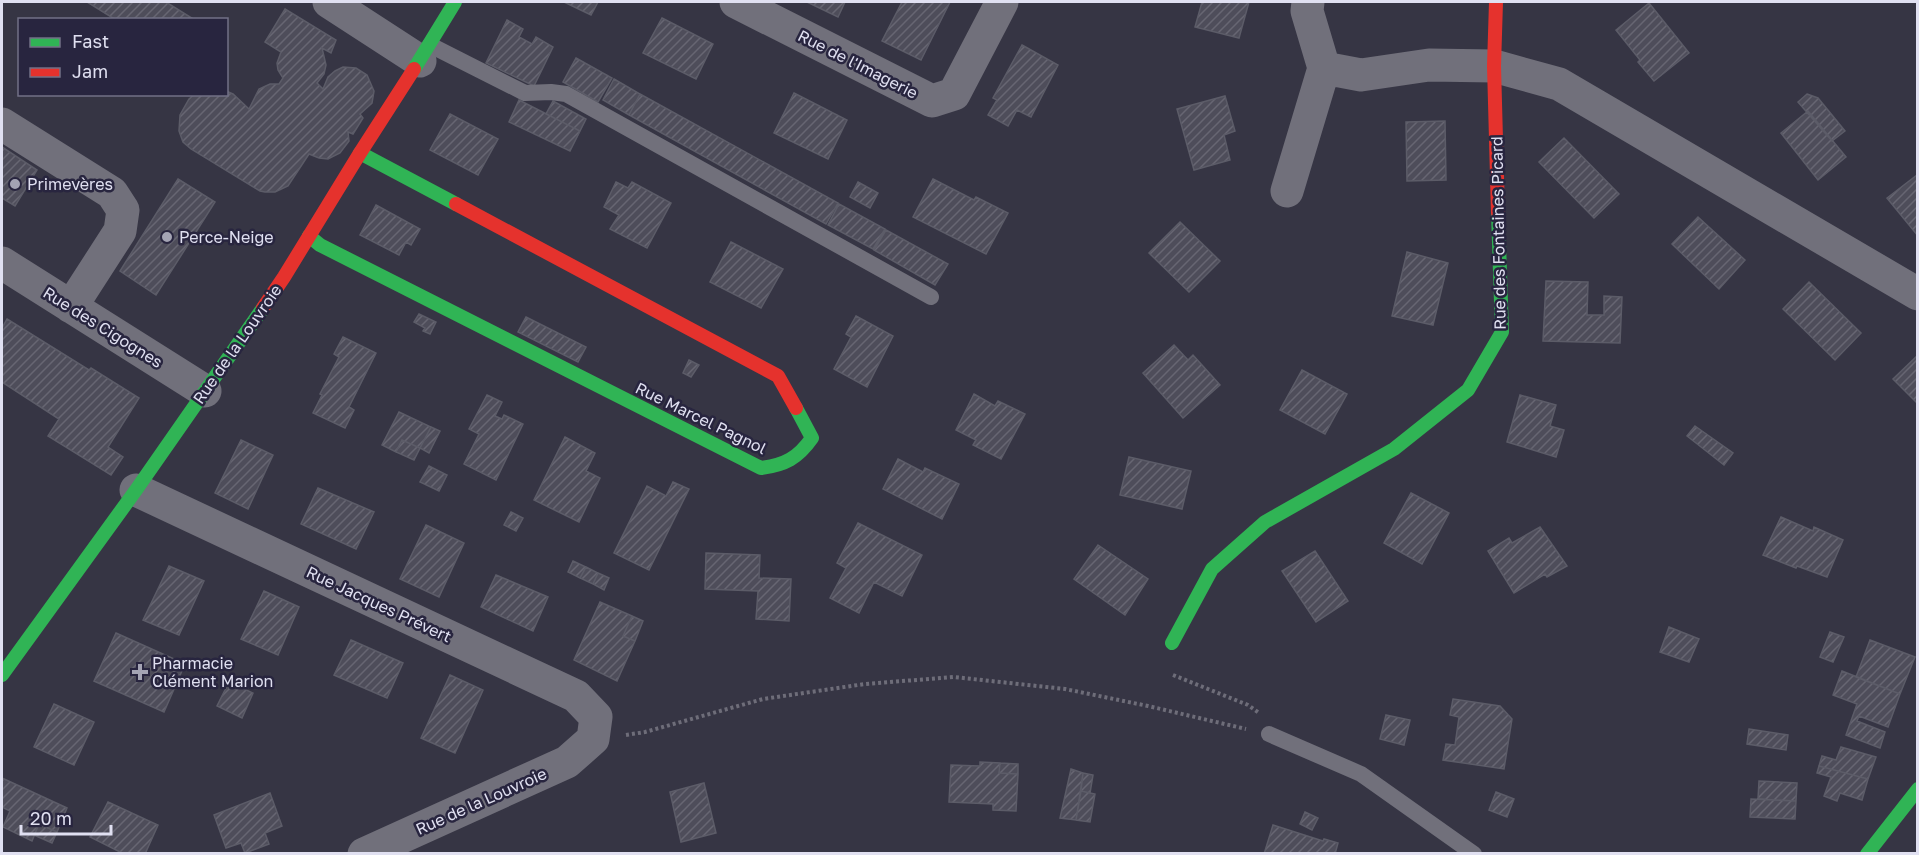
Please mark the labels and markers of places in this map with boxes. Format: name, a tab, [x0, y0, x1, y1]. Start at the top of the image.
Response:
place label: Primevères	[27, 174, 113, 194]
marker: Primevères	[8, 177, 22, 191]
place label: Perce-Neige	[179, 227, 274, 247]
marker: Perce-Neige	[160, 230, 174, 244]
place label: Pharmacie Clément Marion	[152, 653, 273, 691]
marker: Pharmacie Clément Marion	[133, 665, 147, 679]

